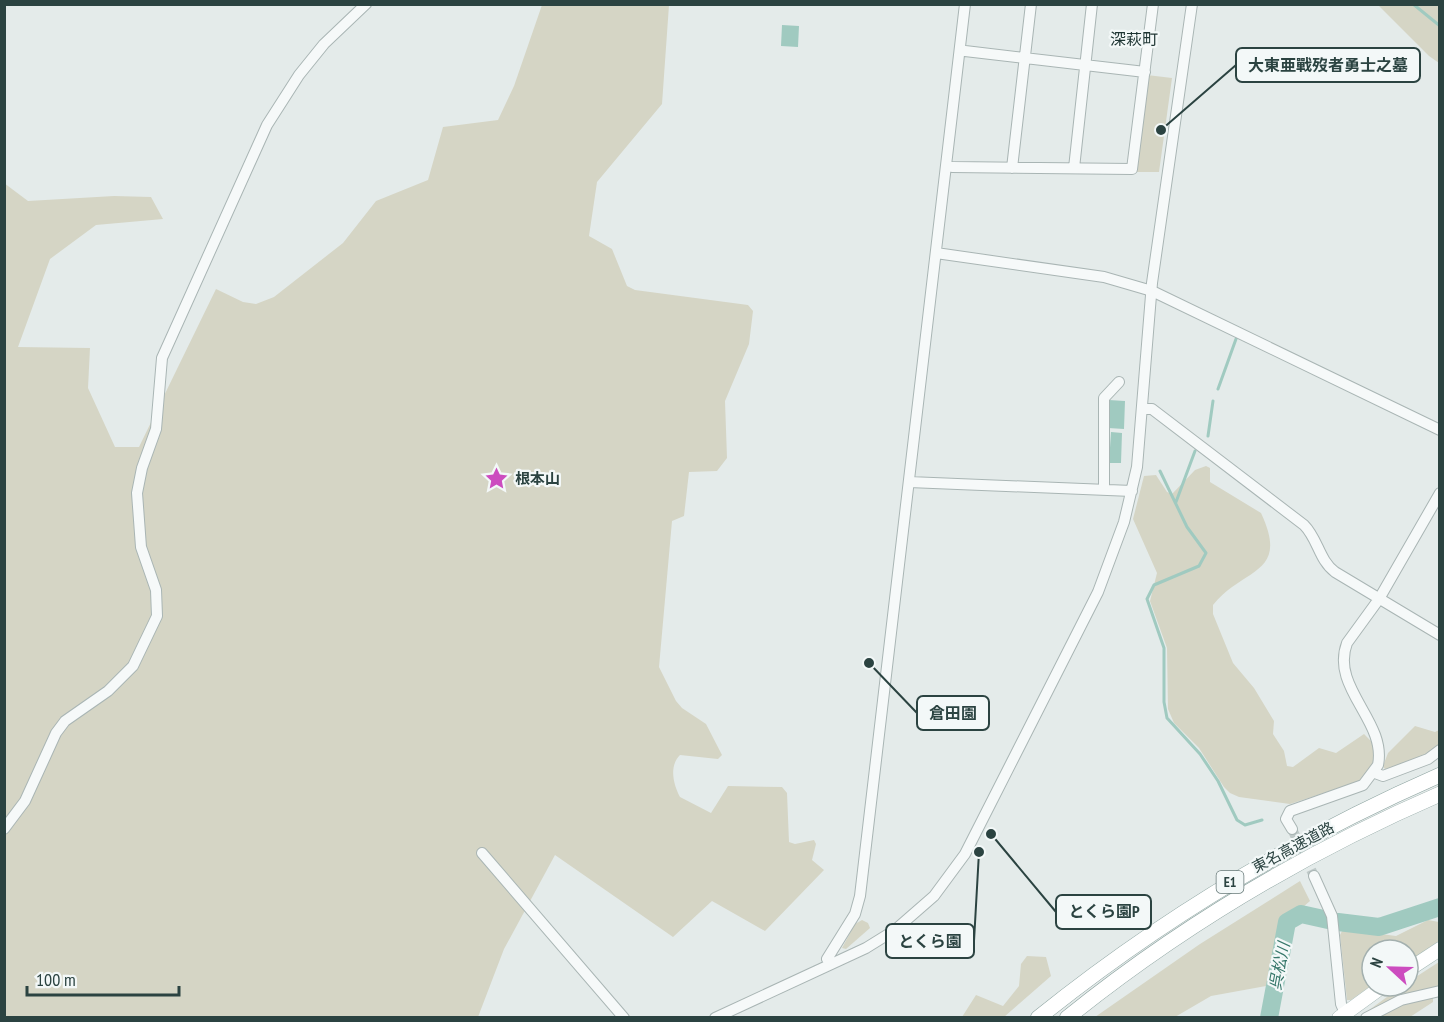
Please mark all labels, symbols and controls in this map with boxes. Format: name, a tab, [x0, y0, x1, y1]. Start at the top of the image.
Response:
district label: 深萩町	[1110, 29, 1158, 49]
callout: 大東亜戰歿者勇士之墓	[1236, 48, 1420, 82]
text: 大東亜戰歿者勇士之墓	[1248, 55, 1408, 75]
place icon: 根本山	[484, 465, 510, 491]
place label: 根本山	[515, 469, 560, 488]
callout: 倉田園	[917, 696, 989, 730]
text: 倉田園	[929, 703, 977, 723]
street label: 東名高速道路	[1249, 817, 1337, 877]
road number: E1	[1216, 871, 1244, 893]
callout: とくら園P	[1056, 895, 1151, 929]
text: とくら園P	[1068, 901, 1140, 921]
callout: とくら園	[886, 924, 974, 958]
text: とくら園	[898, 931, 962, 951]
north arrow	[1360, 938, 1420, 998]
water label: 呉松川	[1265, 939, 1294, 991]
text: N	[1365, 955, 1387, 970]
scale bar	[27, 959, 178, 997]
text: 100 m	[36, 968, 76, 991]

